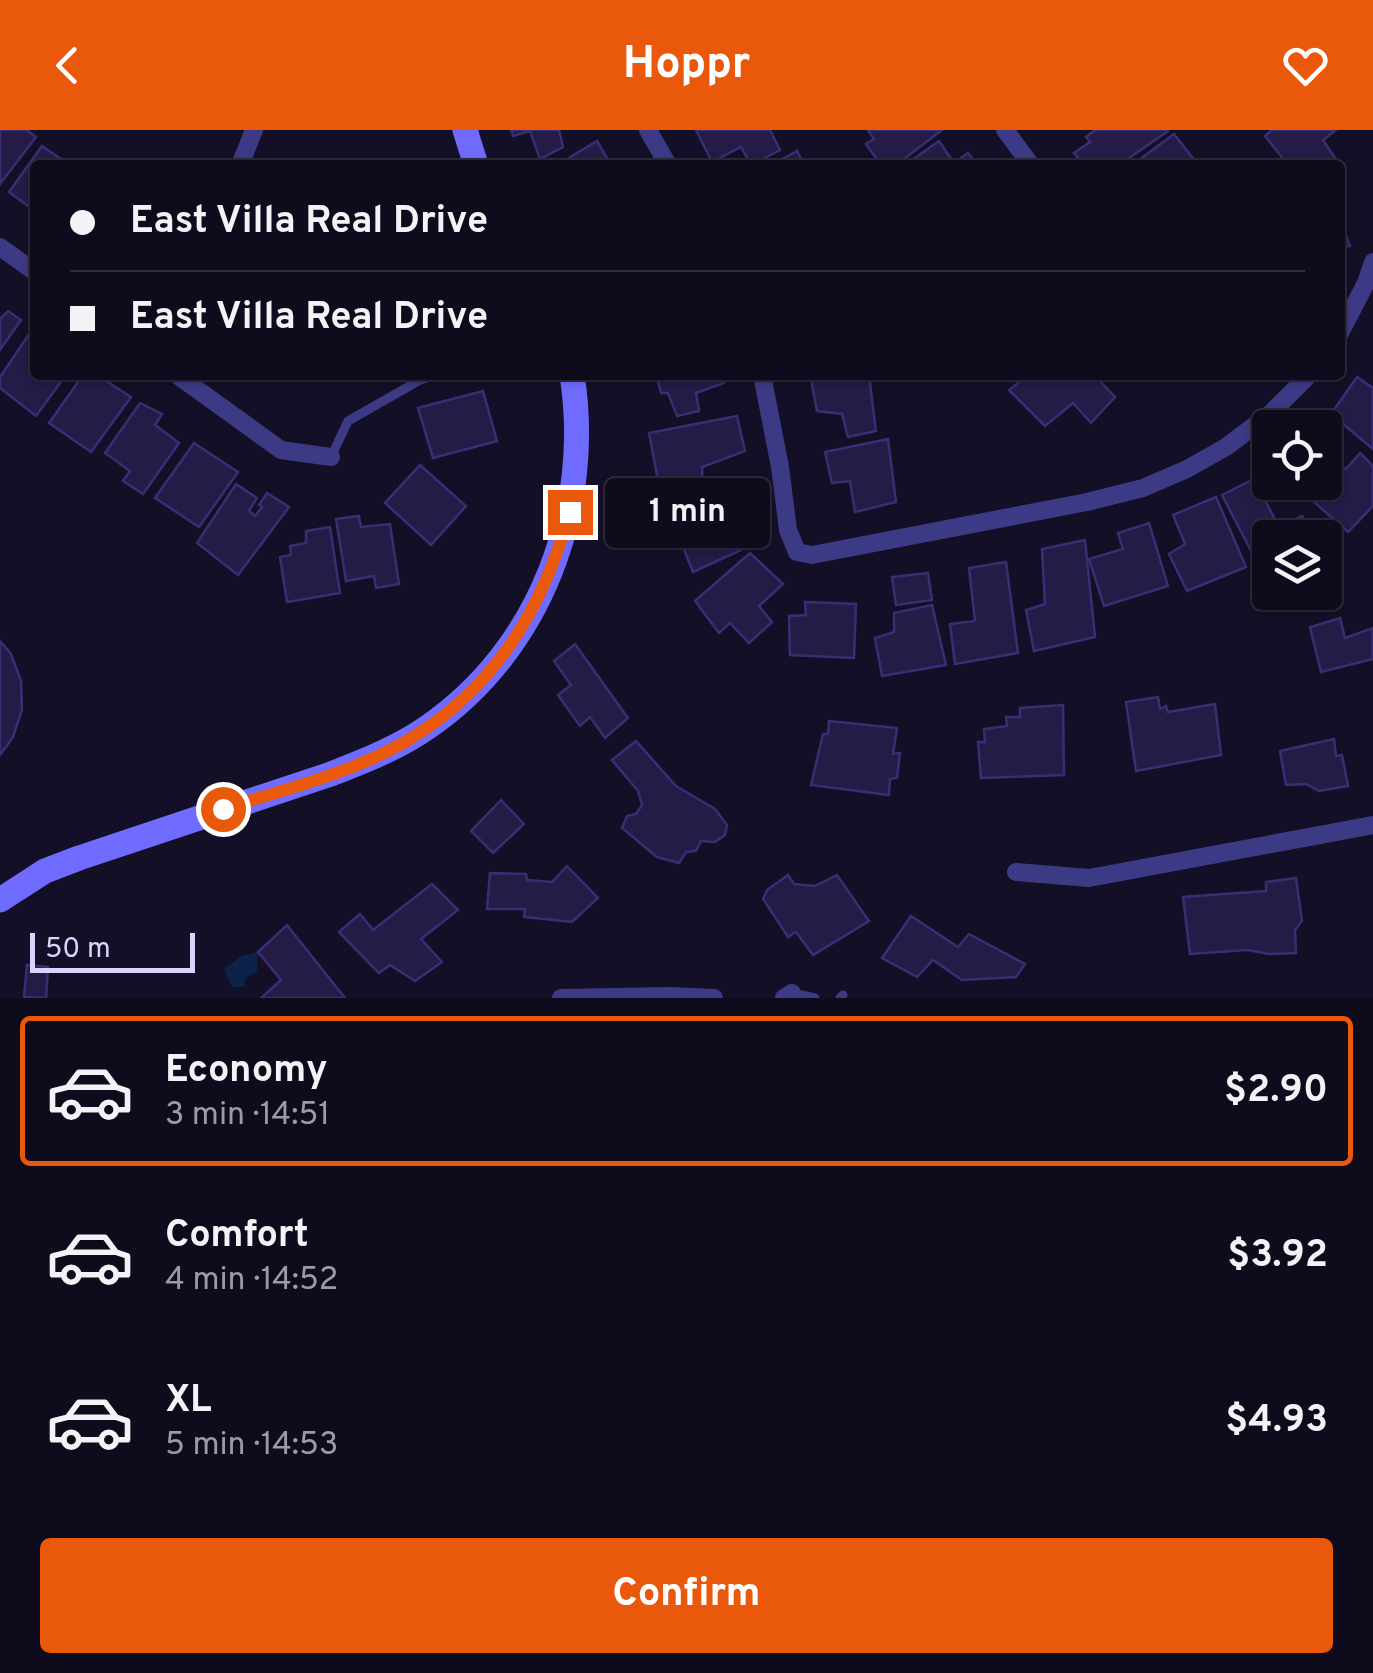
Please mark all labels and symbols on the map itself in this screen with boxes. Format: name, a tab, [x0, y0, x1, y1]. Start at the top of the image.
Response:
callout: 1 min	[605, 477, 770, 547]
route end	[548, 490, 593, 535]
route start	[201, 787, 246, 832]
scale bar	[30, 928, 195, 973]

